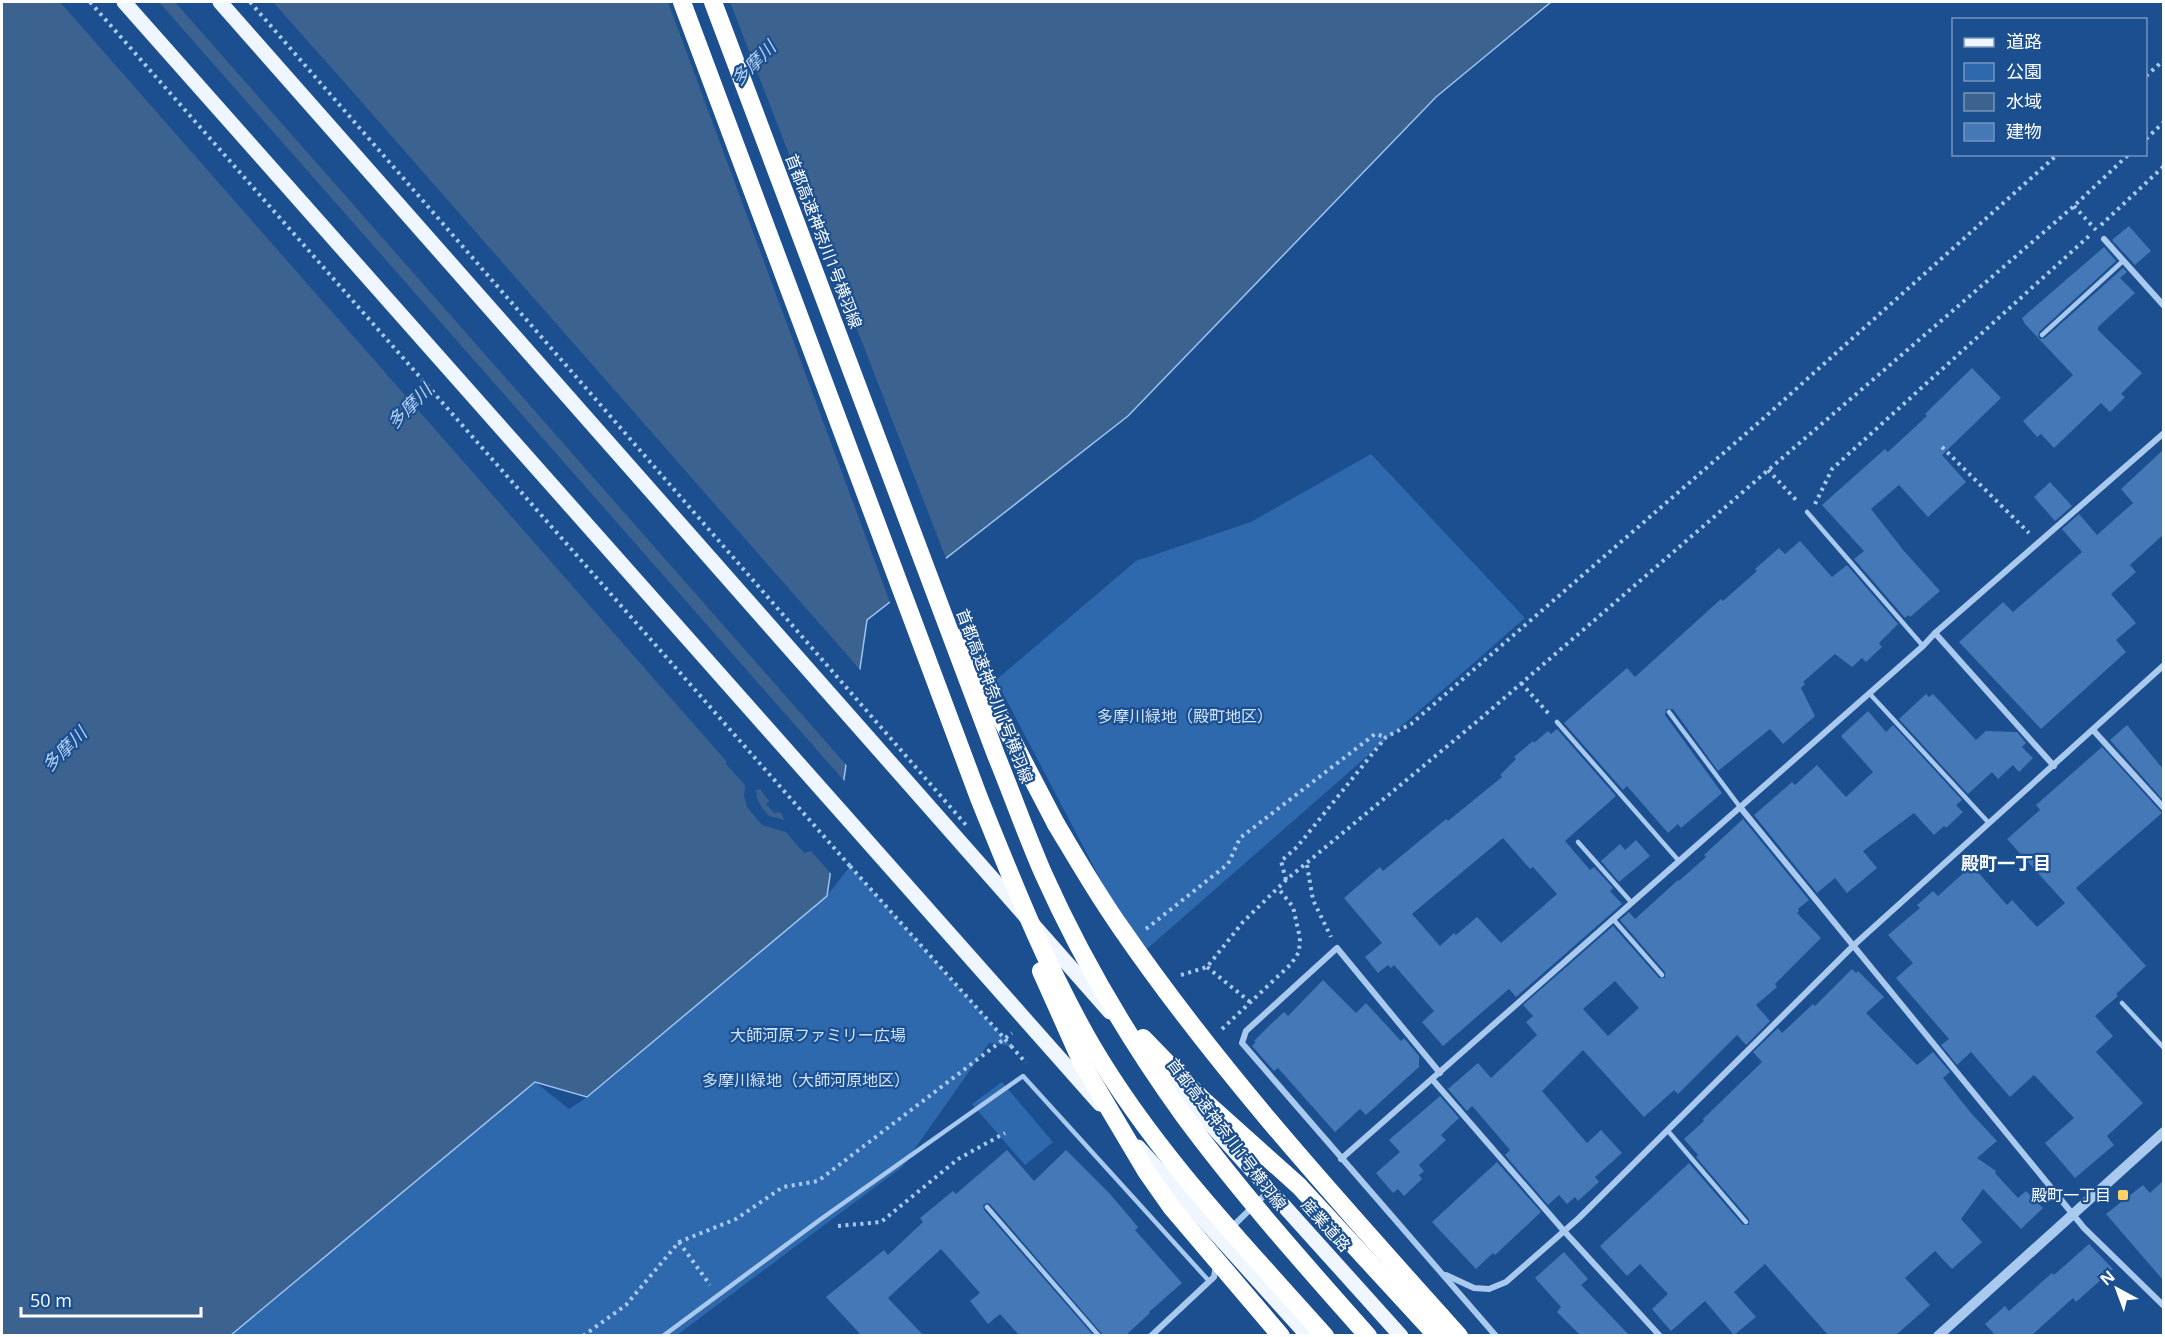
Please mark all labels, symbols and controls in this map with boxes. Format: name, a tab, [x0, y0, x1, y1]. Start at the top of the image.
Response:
legend	[1952, 18, 2147, 156]
text: 道路	[2006, 29, 2042, 53]
water label: 多摩川	[725, 34, 782, 91]
text: 公園	[2006, 59, 2042, 83]
text: 水域	[2006, 89, 2042, 113]
text: 建物	[2006, 119, 2042, 143]
street label: 首都高速神奈川1号横羽線	[781, 151, 867, 331]
water label: 多摩川	[381, 377, 438, 434]
street label: 首都高速神奈川1号横羽線	[952, 606, 1038, 786]
park label: 多摩川緑地（殿町地区）	[1097, 705, 1273, 727]
water label: 多摩川	[36, 720, 93, 777]
district label: 殿町一丁目	[1961, 851, 2051, 875]
park label: 大師河原ファミリー広場	[730, 1024, 906, 1046]
street label: 首都高速神奈川1号横羽線	[1163, 1053, 1291, 1215]
park label: 多摩川緑地（大師河原地区）	[702, 1069, 910, 1091]
place label: 殿町一丁目	[2031, 1184, 2111, 1206]
marker: 殿町一丁目	[2116, 1188, 2130, 1202]
street label: 産業道路	[1296, 1194, 1356, 1256]
north arrow	[2087, 1259, 2147, 1319]
text: N	[2095, 1265, 2119, 1290]
scale bar	[21, 1280, 201, 1318]
text: 50 m	[30, 1288, 72, 1312]

